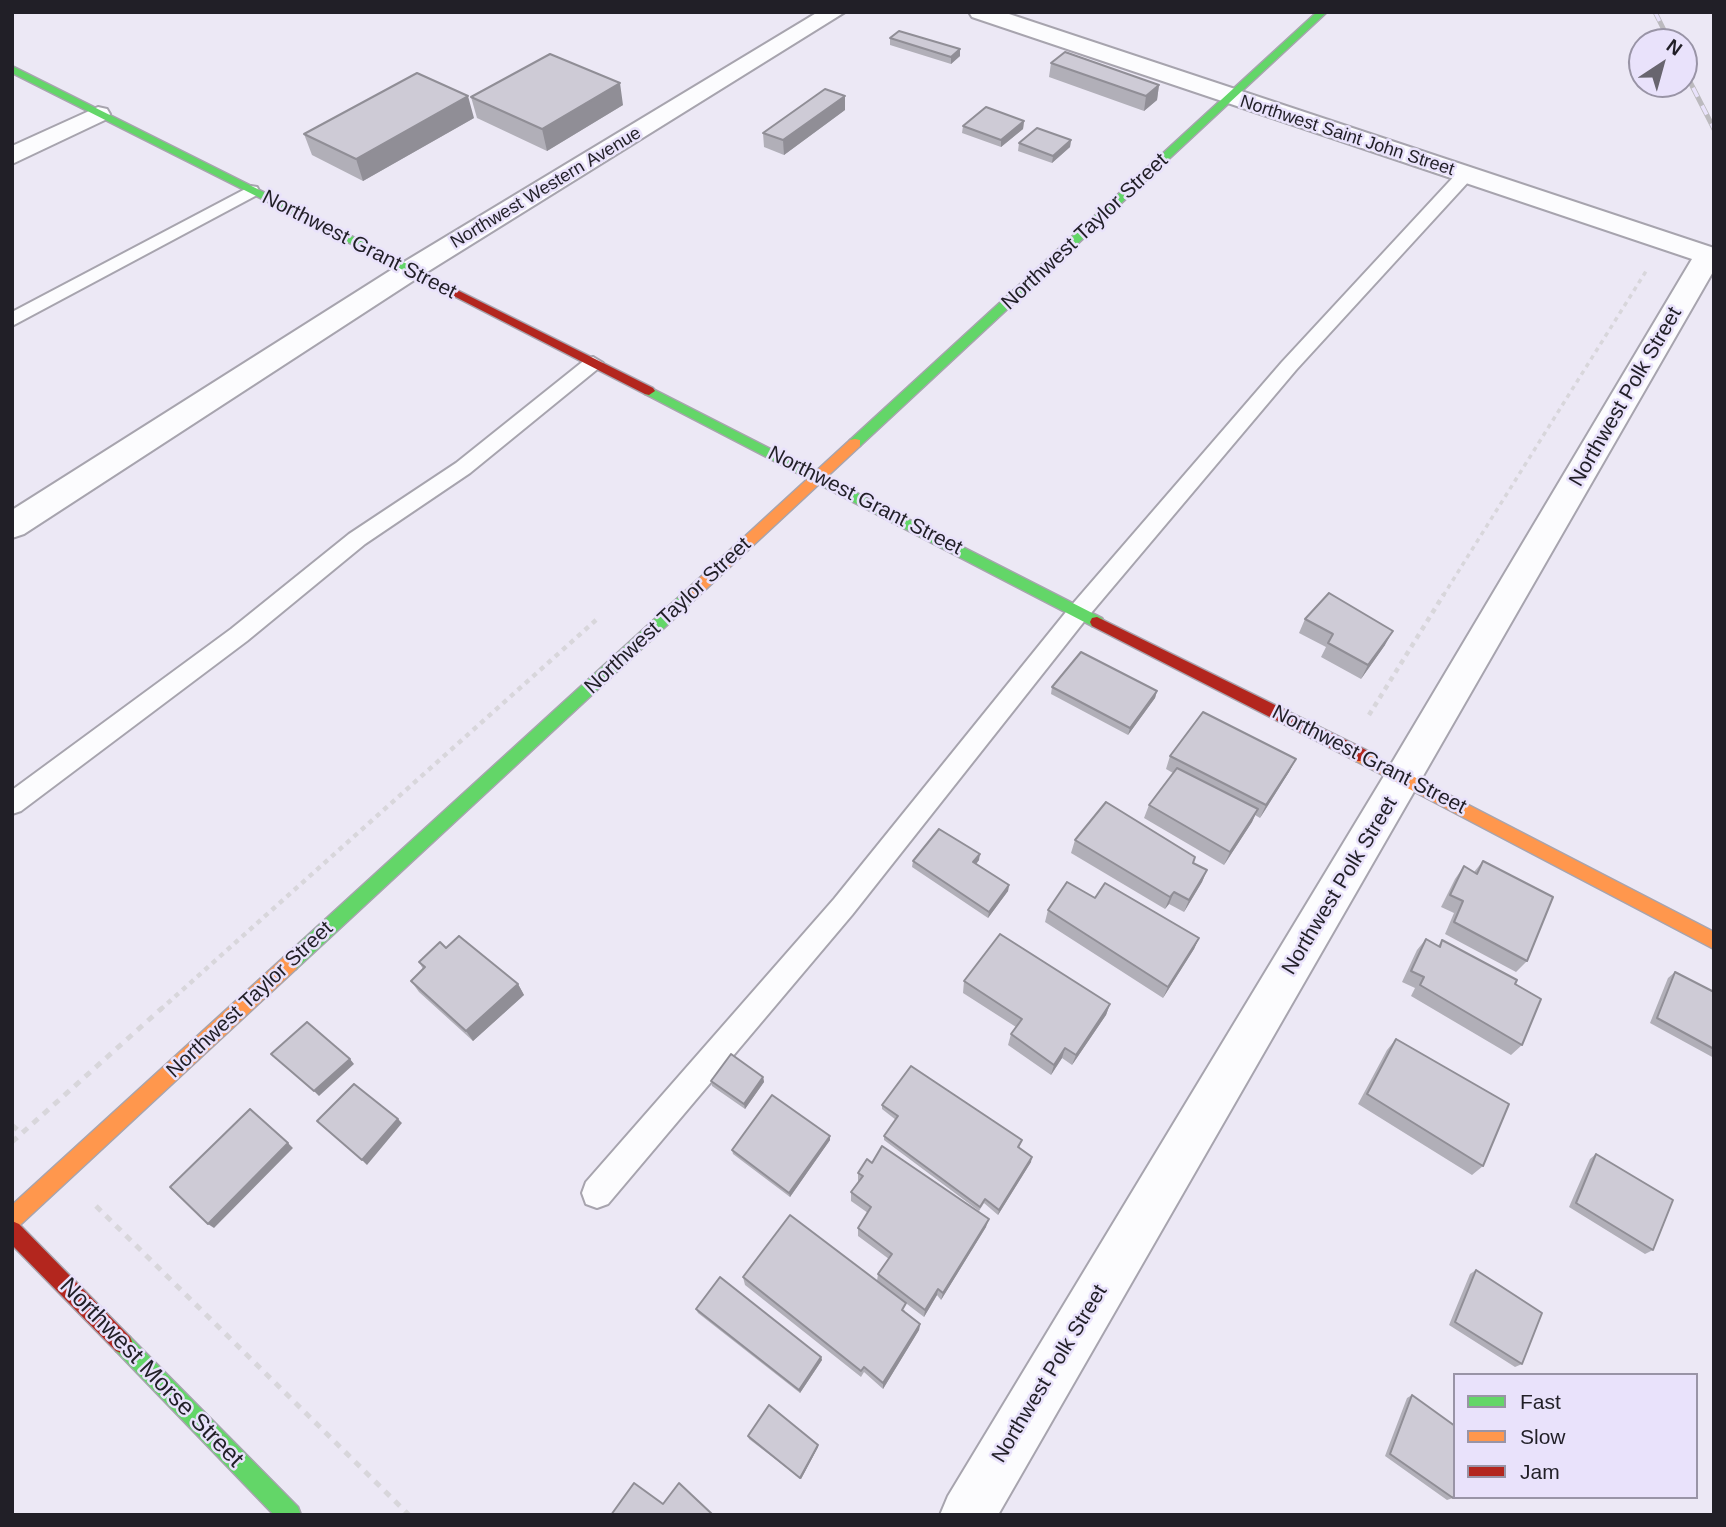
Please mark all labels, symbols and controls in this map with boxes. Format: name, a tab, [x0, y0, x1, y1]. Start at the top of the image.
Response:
north arrow	[1628, 28, 1698, 98]
text: N	[1663, 35, 1686, 60]
street label: Northwest Saint John Street	[1237, 91, 1457, 181]
street label: Northwest Western Avenue	[447, 122, 645, 254]
street label: Northwest Taylor Street	[997, 148, 1173, 316]
street label: Northwest Grant Street	[258, 185, 460, 305]
street label: Northwest Polk Street	[1564, 303, 1688, 491]
street label: Northwest Grant Street	[764, 441, 966, 561]
street label: Northwest Taylor Street	[580, 532, 756, 700]
street label: Northwest Grant Street	[1268, 700, 1470, 820]
street label: Northwest Polk Street	[1277, 792, 1403, 980]
street label: Northwest Taylor Street	[162, 916, 338, 1084]
street label: Northwest Morse Street	[53, 1272, 249, 1474]
street label: Northwest Polk Street	[987, 1280, 1113, 1468]
legend	[1453, 1373, 1698, 1499]
text: Fast	[1520, 1390, 1561, 1413]
text: Slow	[1520, 1425, 1566, 1448]
text: Jam	[1520, 1460, 1560, 1483]

